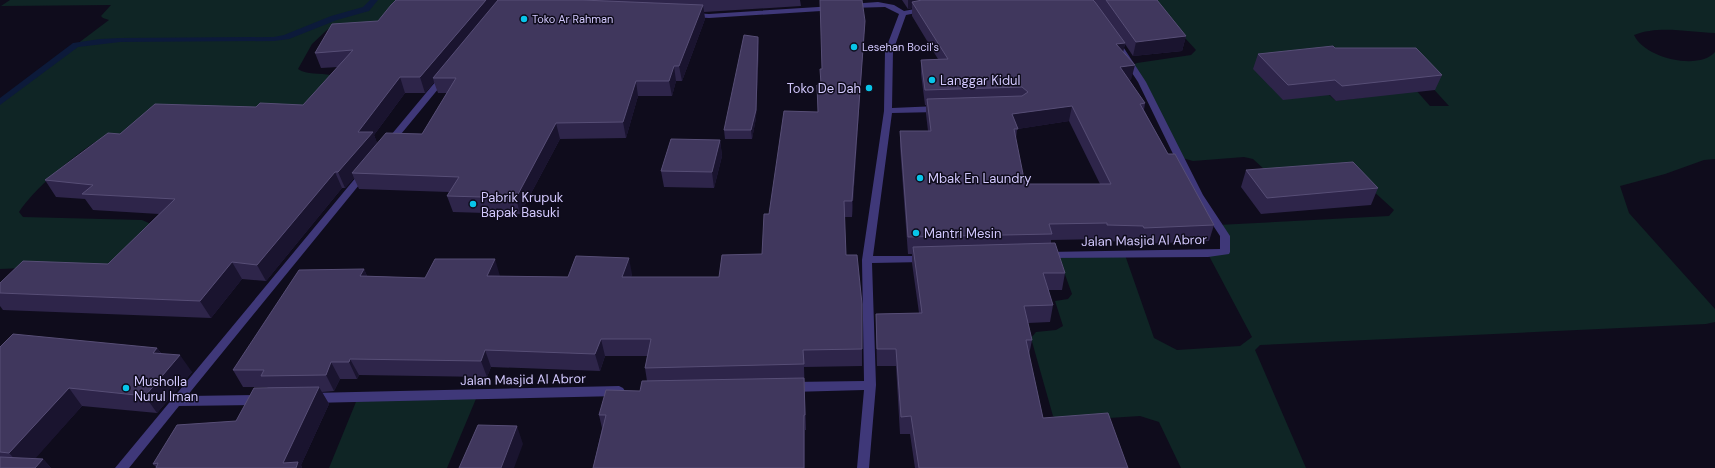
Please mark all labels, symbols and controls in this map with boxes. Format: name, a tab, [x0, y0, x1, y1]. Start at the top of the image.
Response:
place label: Toko Ar Rahman	[532, 12, 613, 26]
marker: Toko Ar Rahman	[519, 14, 529, 24]
place label: Lesehan Bocil's	[862, 40, 939, 54]
marker: Lesehan Bocil's	[849, 42, 859, 52]
place label: Langgar Kidul	[940, 72, 1020, 89]
marker: Langgar Kidul	[927, 75, 937, 85]
place label: Toko De Dah	[787, 80, 861, 97]
marker: Toko De Dah	[864, 83, 874, 93]
place label: Mbak En Laundry	[928, 170, 1031, 187]
marker: Mbak En Laundry	[915, 173, 925, 183]
place label: Pabrik Krupuk Bapak Basuki	[481, 189, 564, 221]
marker: Pabrik Krupuk Bapak Basuki	[468, 199, 478, 209]
place label: Mantri Mesin	[924, 225, 1001, 242]
marker: Mantri Mesin	[911, 228, 921, 238]
street label: Jalan Masjid Al Abror	[1081, 231, 1207, 250]
street label: Jalan Masjid Al Abror	[460, 370, 586, 389]
place label: Musholla Nurul Iman	[134, 373, 198, 405]
marker: Musholla Nurul Iman	[121, 383, 131, 393]

